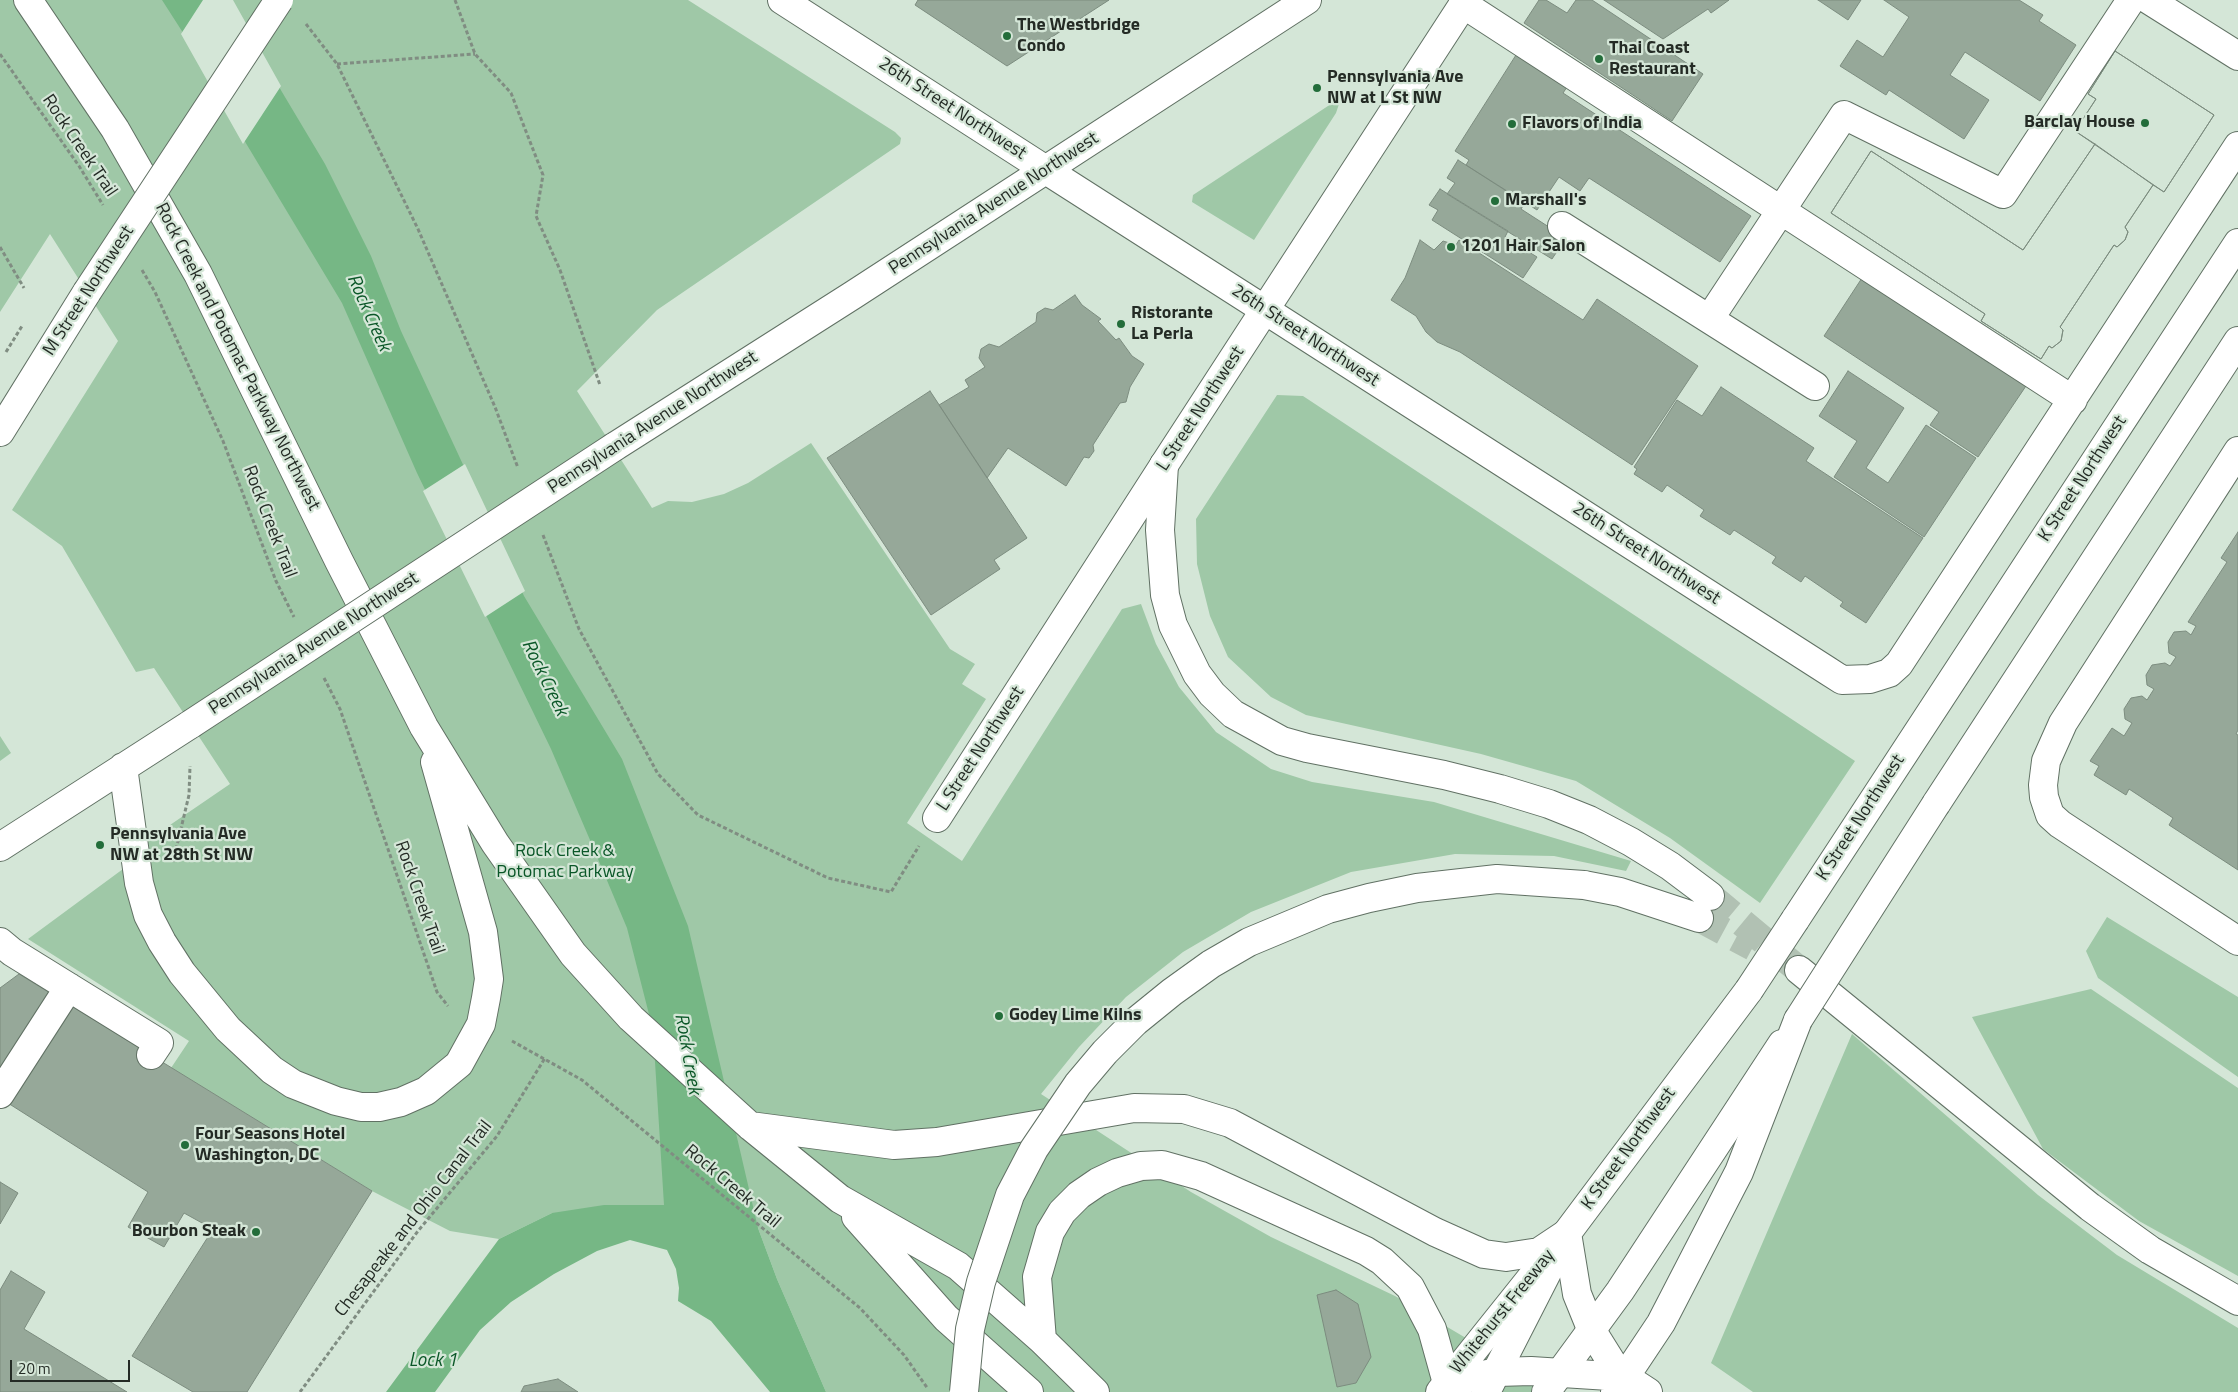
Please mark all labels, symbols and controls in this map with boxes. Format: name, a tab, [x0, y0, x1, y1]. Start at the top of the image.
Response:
place label: The Westbridge Condo	[1017, 15, 1140, 58]
marker: The Westbridge Condo	[1001, 30, 1013, 42]
place label: Thai Coast Restaurant	[1609, 38, 1696, 80]
street label: 26th Street Northwest	[874, 53, 1030, 165]
marker: Thai Coast Restaurant	[1593, 53, 1605, 65]
place label: Pennsylvania Ave NW at L St NW	[1327, 67, 1463, 110]
marker: Pennsylvania Ave NW at L St NW	[1311, 82, 1323, 94]
street label: Rock Creek Trail	[37, 91, 121, 201]
place label: Barclay House	[2024, 112, 2135, 134]
place label: Flavors of India	[1522, 113, 1642, 135]
marker: Barclay House	[2139, 117, 2151, 129]
marker: Flavors of India	[1506, 118, 1518, 130]
street label: Pennsylvania Avenue Northwest	[885, 128, 1103, 280]
place label: Marshall's	[1505, 190, 1587, 212]
marker: Marshall's	[1489, 195, 1501, 207]
street label: Rock Creek and Potomac Parkway Northwest	[150, 200, 324, 514]
street label: M Street Northwest	[39, 222, 139, 360]
place label: 1201 Hair Salon	[1461, 236, 1585, 258]
marker: 1201 Hair Salon	[1445, 241, 1457, 253]
water label: Rock Creek	[341, 271, 395, 355]
street label: 26th Street Northwest	[1227, 280, 1383, 392]
place label: Ristorante La Perla	[1131, 303, 1213, 346]
marker: Ristorante La Perla	[1115, 318, 1127, 330]
street label: L Street Northwest	[1153, 343, 1249, 475]
street label: Pennsylvania Avenue Northwest	[544, 347, 762, 499]
street label: K Street Northwest	[2034, 412, 2132, 546]
street label: Rock Creek Trail	[238, 463, 300, 581]
street label: 26th Street Northwest	[1568, 498, 1724, 610]
street label: Pennsylvania Avenue Northwest	[205, 568, 423, 720]
water label: Rock Creek	[516, 636, 572, 720]
street label: L Street Northwest	[933, 683, 1029, 815]
street label: K Street Northwest	[1812, 751, 1910, 885]
place label: Pennsylvania Ave NW at 28th St NW	[110, 824, 253, 866]
street label: Rock Creek Trail	[389, 838, 449, 958]
marker: Pennsylvania Ave NW at 28th St NW	[94, 839, 106, 851]
park label: Rock Creek & Potomac Parkway	[496, 841, 634, 884]
place label: Godey Lime Kilns	[1009, 1005, 1141, 1027]
marker: Godey Lime Kilns	[993, 1010, 1005, 1022]
water label: Rock Creek	[669, 1012, 705, 1096]
street label: K Street Northwest	[1577, 1084, 1681, 1214]
street label: Chesapeake and Ohio Canal Trail	[331, 1117, 497, 1321]
place label: Four Seasons Hotel Washington, DC	[195, 1124, 345, 1166]
marker: Four Seasons Hotel Washington, DC	[179, 1139, 191, 1151]
street label: Rock Creek Trail	[680, 1141, 784, 1233]
place label: Bourbon Steak	[132, 1221, 246, 1243]
marker: Bourbon Steak	[250, 1226, 262, 1238]
street label: Whitehurst Freeway	[1446, 1246, 1560, 1378]
scale bar	[12, 1350, 132, 1382]
water label: Lock 1	[409, 1350, 457, 1372]
text: 20 m	[18, 1357, 51, 1380]

